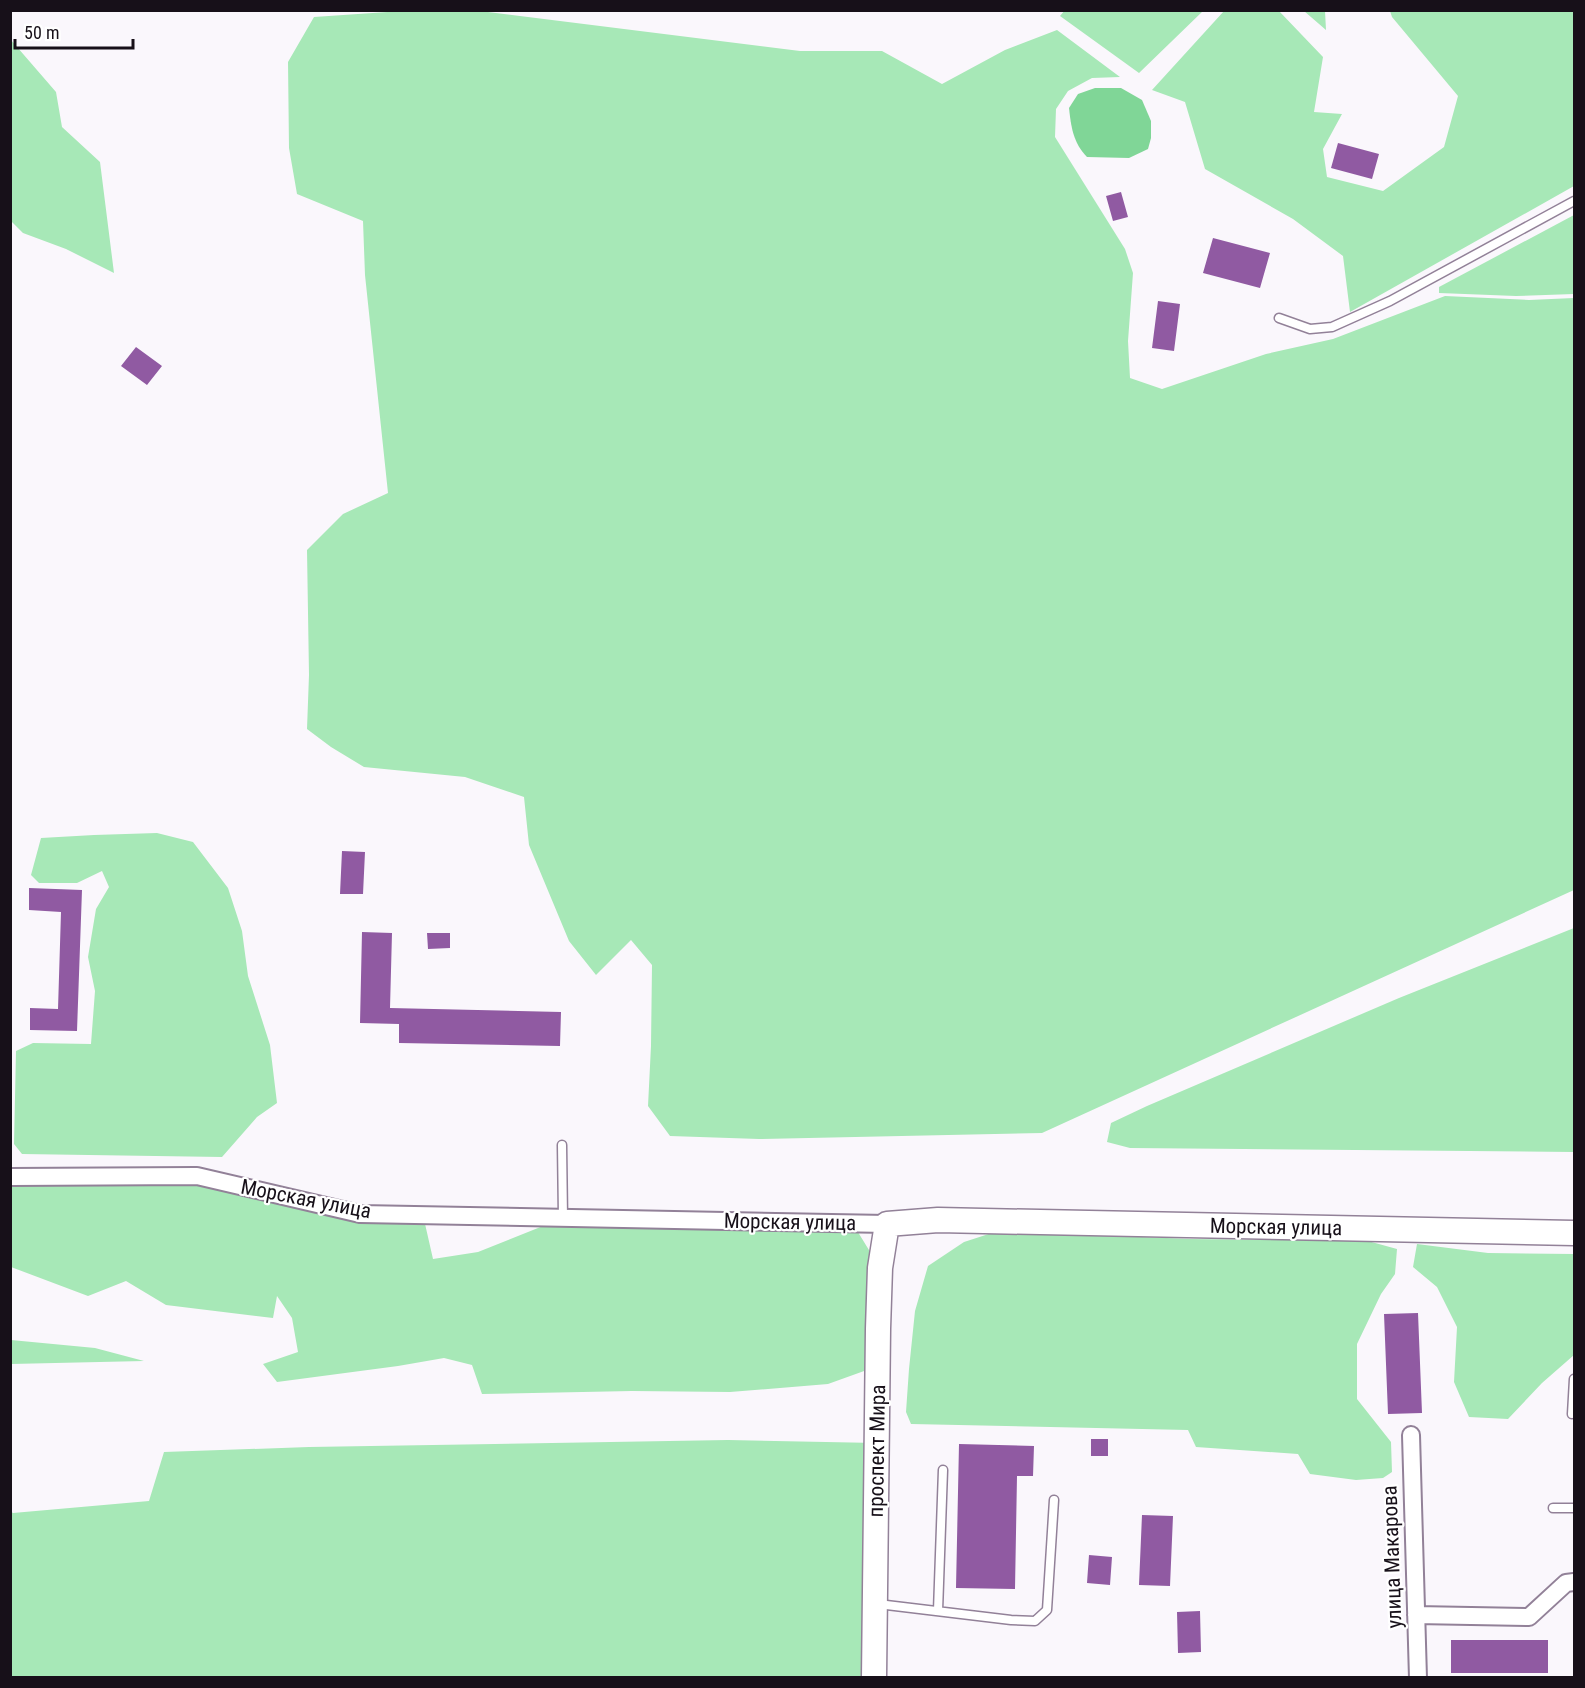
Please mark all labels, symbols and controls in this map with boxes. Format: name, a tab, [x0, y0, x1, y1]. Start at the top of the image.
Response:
scale bar	[15, 12, 134, 50]
text: 50 m	[24, 22, 59, 43]
street label: Морская улица	[239, 1175, 373, 1223]
street label: Морская улица	[724, 1209, 856, 1235]
street label: Морская улица	[1210, 1214, 1342, 1240]
street label: проспект Мира	[864, 1384, 890, 1518]
street label: улица Макарова	[1378, 1485, 1406, 1629]

